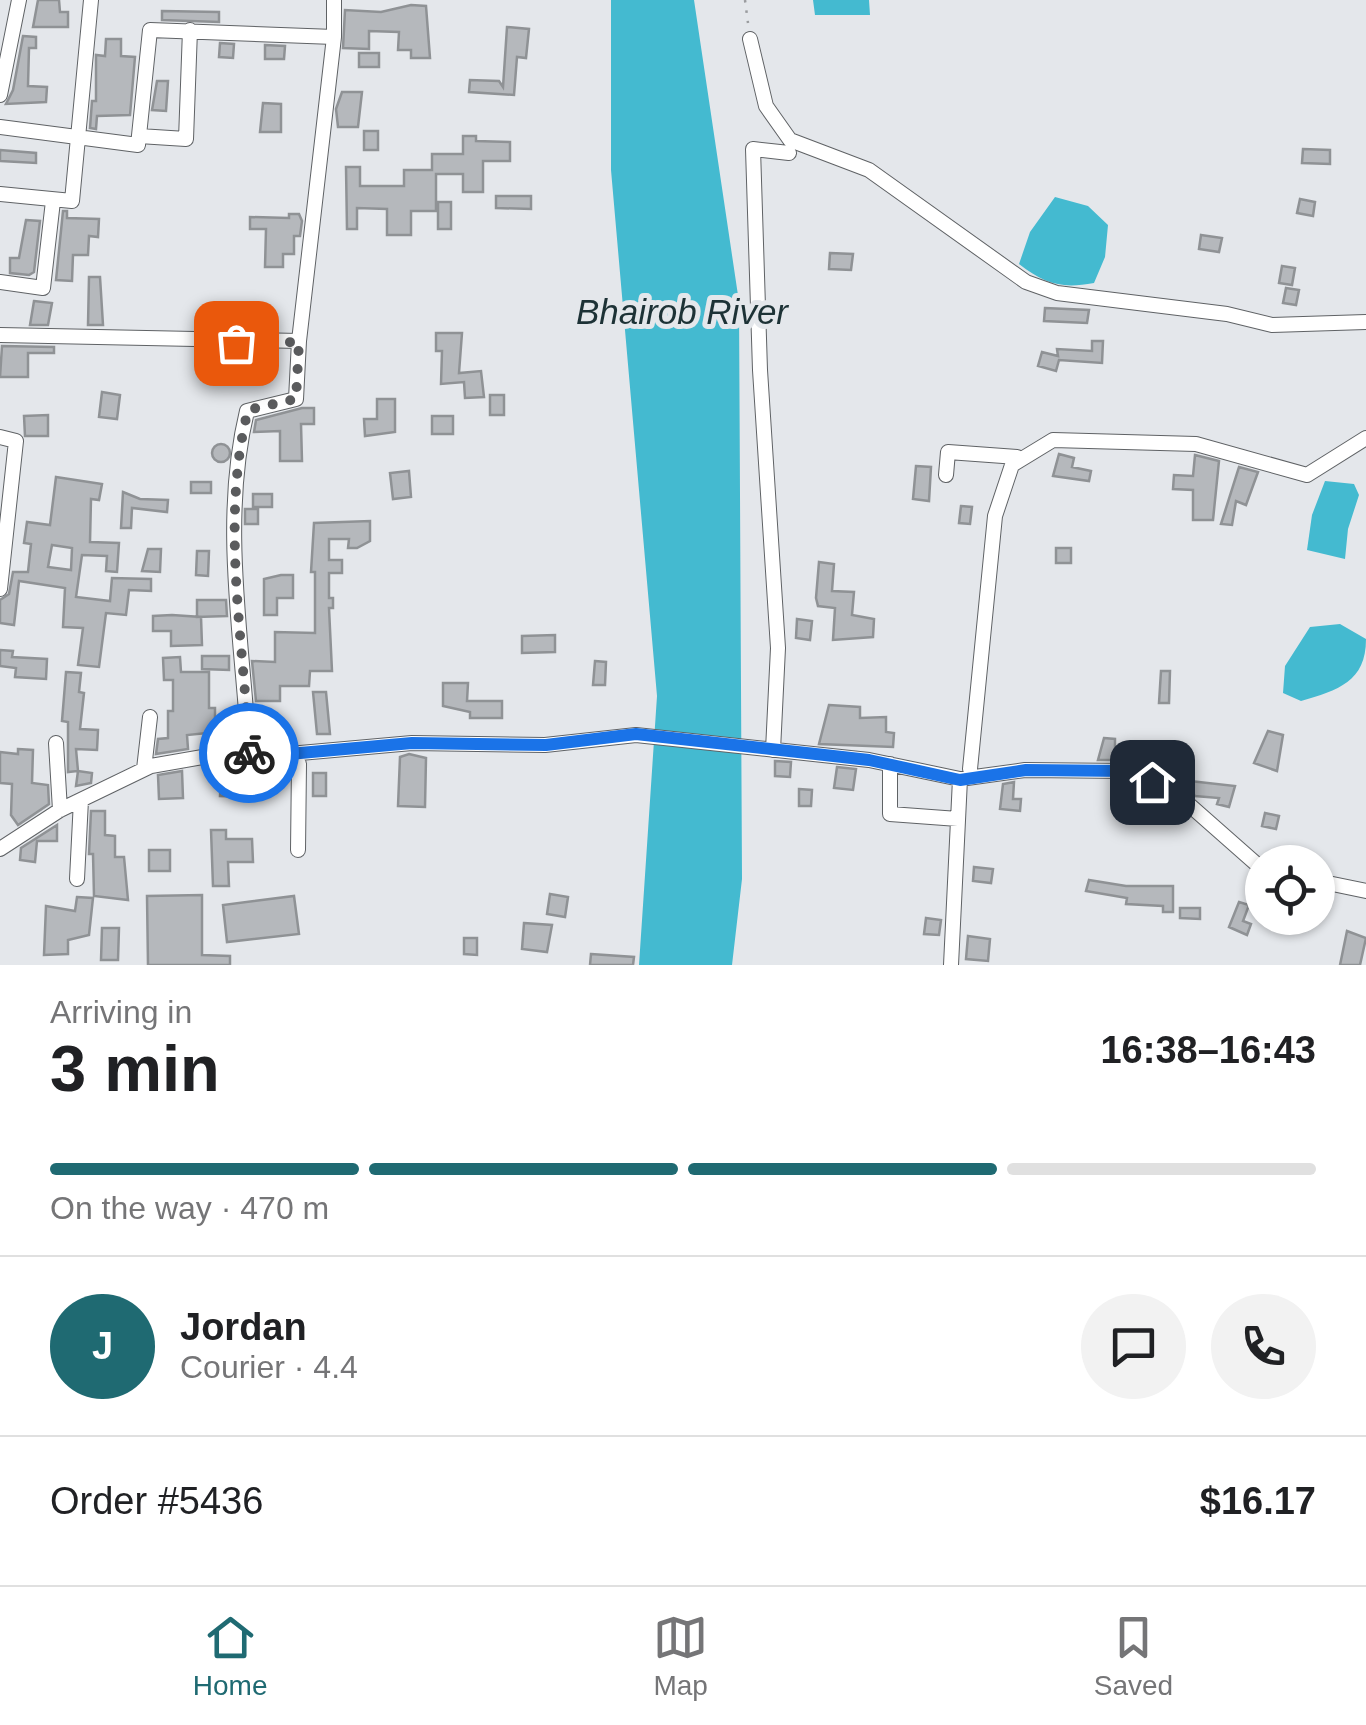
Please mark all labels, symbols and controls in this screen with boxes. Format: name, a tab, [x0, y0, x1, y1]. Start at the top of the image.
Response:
water label: Bhairob River	[576, 292, 789, 331]
pin	[194, 301, 279, 386]
icon: bag	[209, 316, 264, 371]
courier	[199, 703, 299, 803]
icon: bike	[222, 726, 277, 781]
pin	[1110, 740, 1195, 825]
icon: home	[1125, 755, 1180, 810]
map controls	[1245, 845, 1335, 935]
button: locate	[1245, 845, 1335, 935]
text: Arriving in	[50, 994, 192, 1030]
text: 16:38–16:43	[1100, 1029, 1316, 1071]
text: 3 min	[50, 1032, 220, 1105]
text: On the way · 470 m	[50, 1190, 329, 1226]
button: chat	[1081, 1294, 1186, 1399]
button: phone	[1211, 1294, 1316, 1399]
text: Jordan	[180, 1306, 307, 1348]
text: J	[92, 1325, 113, 1367]
text: Courier · 4.4	[180, 1349, 358, 1385]
text: Order #5436	[50, 1480, 263, 1522]
text: $16.17	[1200, 1480, 1316, 1522]
tab: Home	[193, 1610, 268, 1702]
tab: Map	[653, 1610, 708, 1702]
tab: Saved	[1094, 1610, 1173, 1702]

